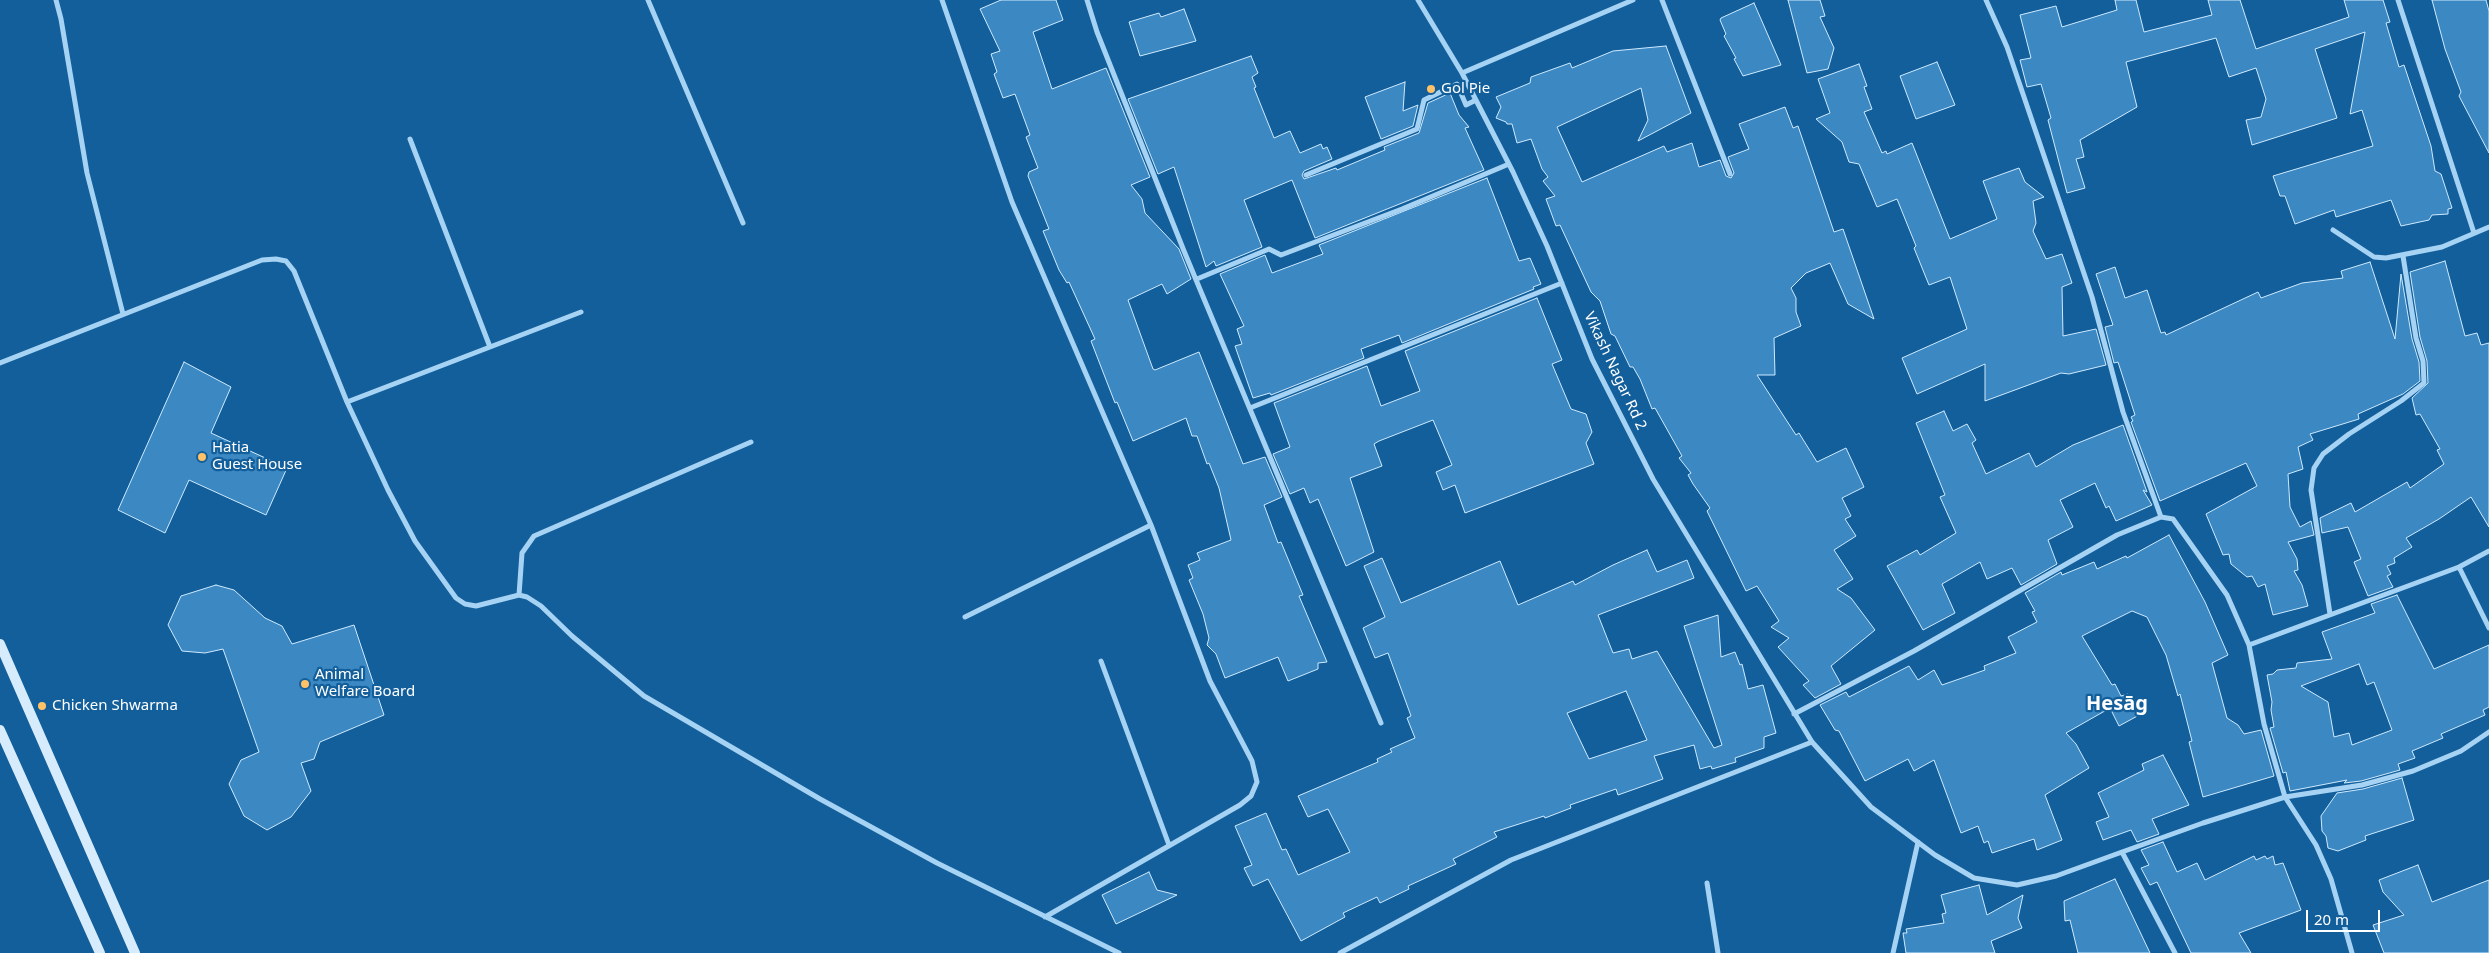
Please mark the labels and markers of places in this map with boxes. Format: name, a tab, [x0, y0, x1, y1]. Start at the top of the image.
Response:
place label: Gol Pie	[1441, 80, 1490, 98]
marker: Gol Pie	[1425, 83, 1437, 95]
place label: Hatia Guest House	[212, 439, 302, 474]
marker: Hatia Guest House	[196, 451, 208, 463]
place label: Animal Welfare Board	[315, 666, 415, 701]
marker: Animal Welfare Board	[299, 678, 311, 690]
place label: Chicken Shwarma	[52, 697, 178, 715]
marker: Chicken Shwarma	[36, 700, 48, 712]

